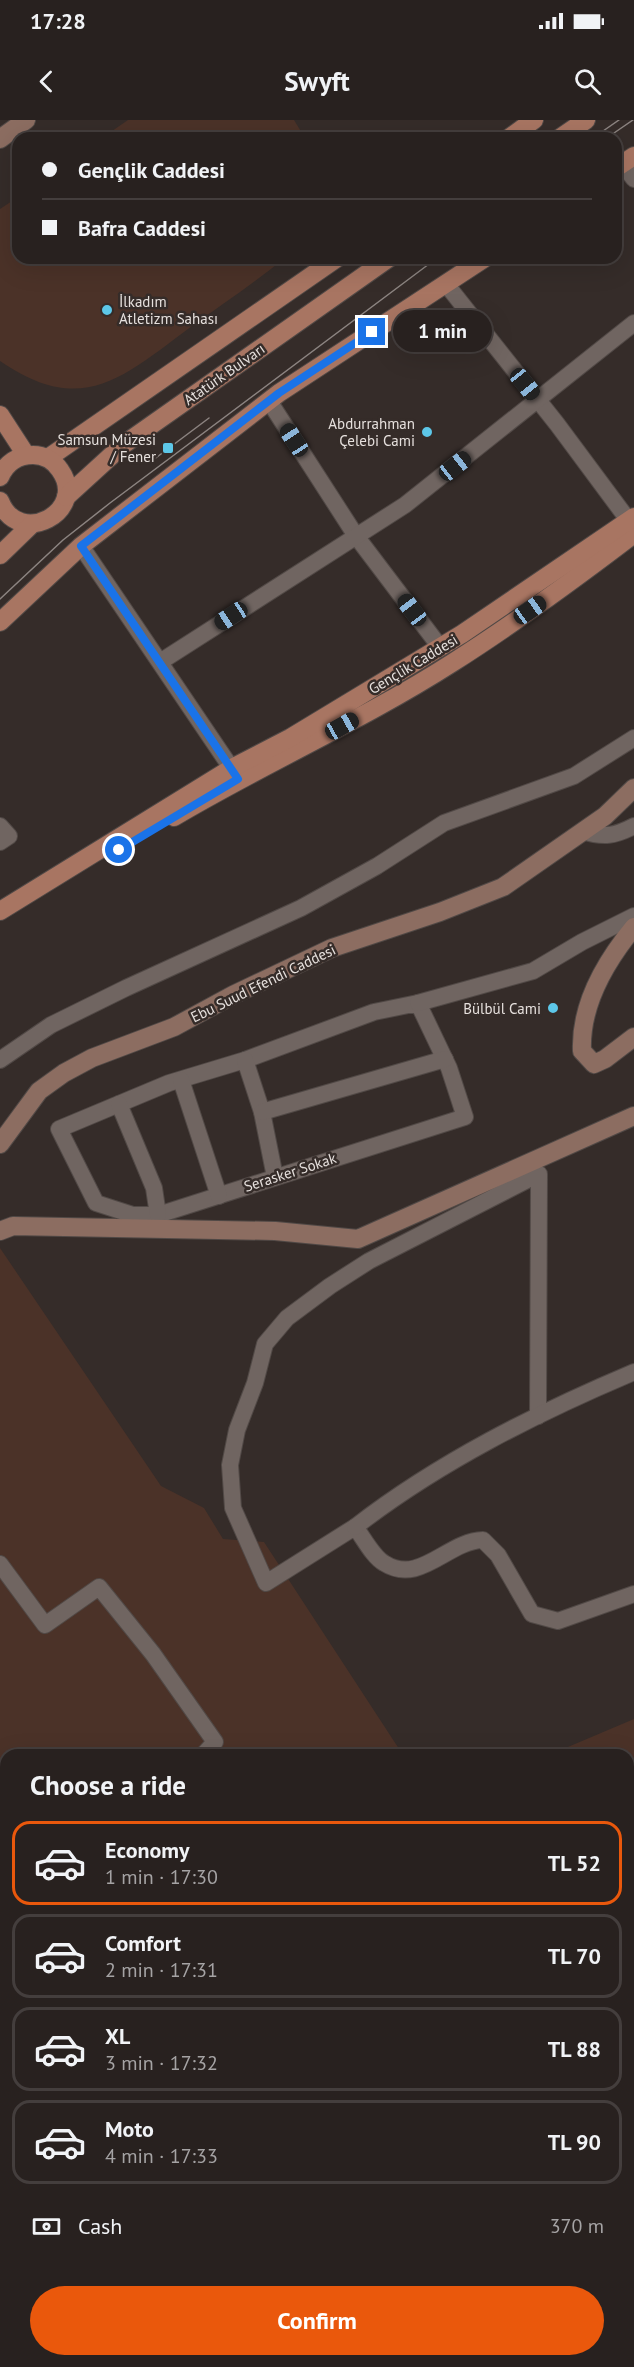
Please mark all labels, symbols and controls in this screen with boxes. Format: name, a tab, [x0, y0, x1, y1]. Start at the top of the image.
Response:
text: 17:28	[30, 7, 86, 35]
text: Swyft	[284, 64, 350, 98]
icon: back	[30, 65, 63, 98]
icon: search	[571, 65, 604, 98]
text: Gençlik Caddesi	[78, 156, 225, 184]
text: Bafra Caddesi	[78, 214, 206, 242]
place label: İlkadım Atletizm Sahası	[119, 292, 218, 328]
marker: İlkadım Atletizm Sahası	[100, 303, 114, 317]
callout: 1 min	[393, 311, 492, 353]
route end	[358, 318, 385, 345]
text: 1 min	[418, 318, 467, 344]
street label: Atatürk Bulvarı	[180, 339, 268, 409]
car	[507, 364, 543, 404]
place label: Abdurrahman Çelebi Cami	[328, 414, 415, 450]
car	[277, 420, 311, 460]
marker: Abdurrahman Çelebi Cami	[420, 425, 434, 439]
place label: Samsun Müzesi / Fener	[57, 430, 156, 466]
marker: Samsun Müzesi / Fener	[161, 441, 175, 455]
car	[435, 448, 475, 484]
car	[394, 590, 430, 630]
car	[510, 592, 550, 628]
car	[211, 599, 251, 633]
street label: Gençlik Caddesi	[365, 630, 461, 698]
car	[322, 709, 362, 743]
route start	[105, 836, 132, 863]
street label: Ebu Suud Efendi Caddesi	[187, 940, 339, 1026]
place label: Bülbül Cami	[463, 999, 541, 1018]
marker: Bülbül Cami	[546, 1001, 560, 1015]
street label: Serasker Sokak	[241, 1148, 339, 1196]
text: Choose a ride	[30, 1768, 186, 1802]
icon: car	[33, 1836, 87, 1890]
text: Economy	[105, 1836, 189, 1864]
text: TL 52	[548, 1849, 601, 1877]
text: 1 min · 17:30	[105, 1864, 218, 1890]
icon: car	[33, 1929, 87, 1983]
text: Comfort	[105, 1929, 181, 1957]
text: TL 70	[548, 1942, 601, 1970]
text: 2 min · 17:31	[105, 1957, 218, 1983]
icon: car	[33, 2022, 87, 2076]
text: XL	[105, 2022, 130, 2050]
text: TL 88	[548, 2035, 601, 2063]
text: 3 min · 17:32	[105, 2050, 218, 2076]
icon: car	[33, 2115, 87, 2169]
text: Moto	[105, 2115, 154, 2143]
text: TL 90	[548, 2128, 601, 2156]
text: 4 min · 17:33	[105, 2143, 218, 2169]
icon: cash	[30, 2210, 63, 2243]
text: Cash	[78, 2212, 122, 2240]
text: 370 m	[550, 2213, 604, 2239]
button: Confirm	[30, 2286, 604, 2355]

